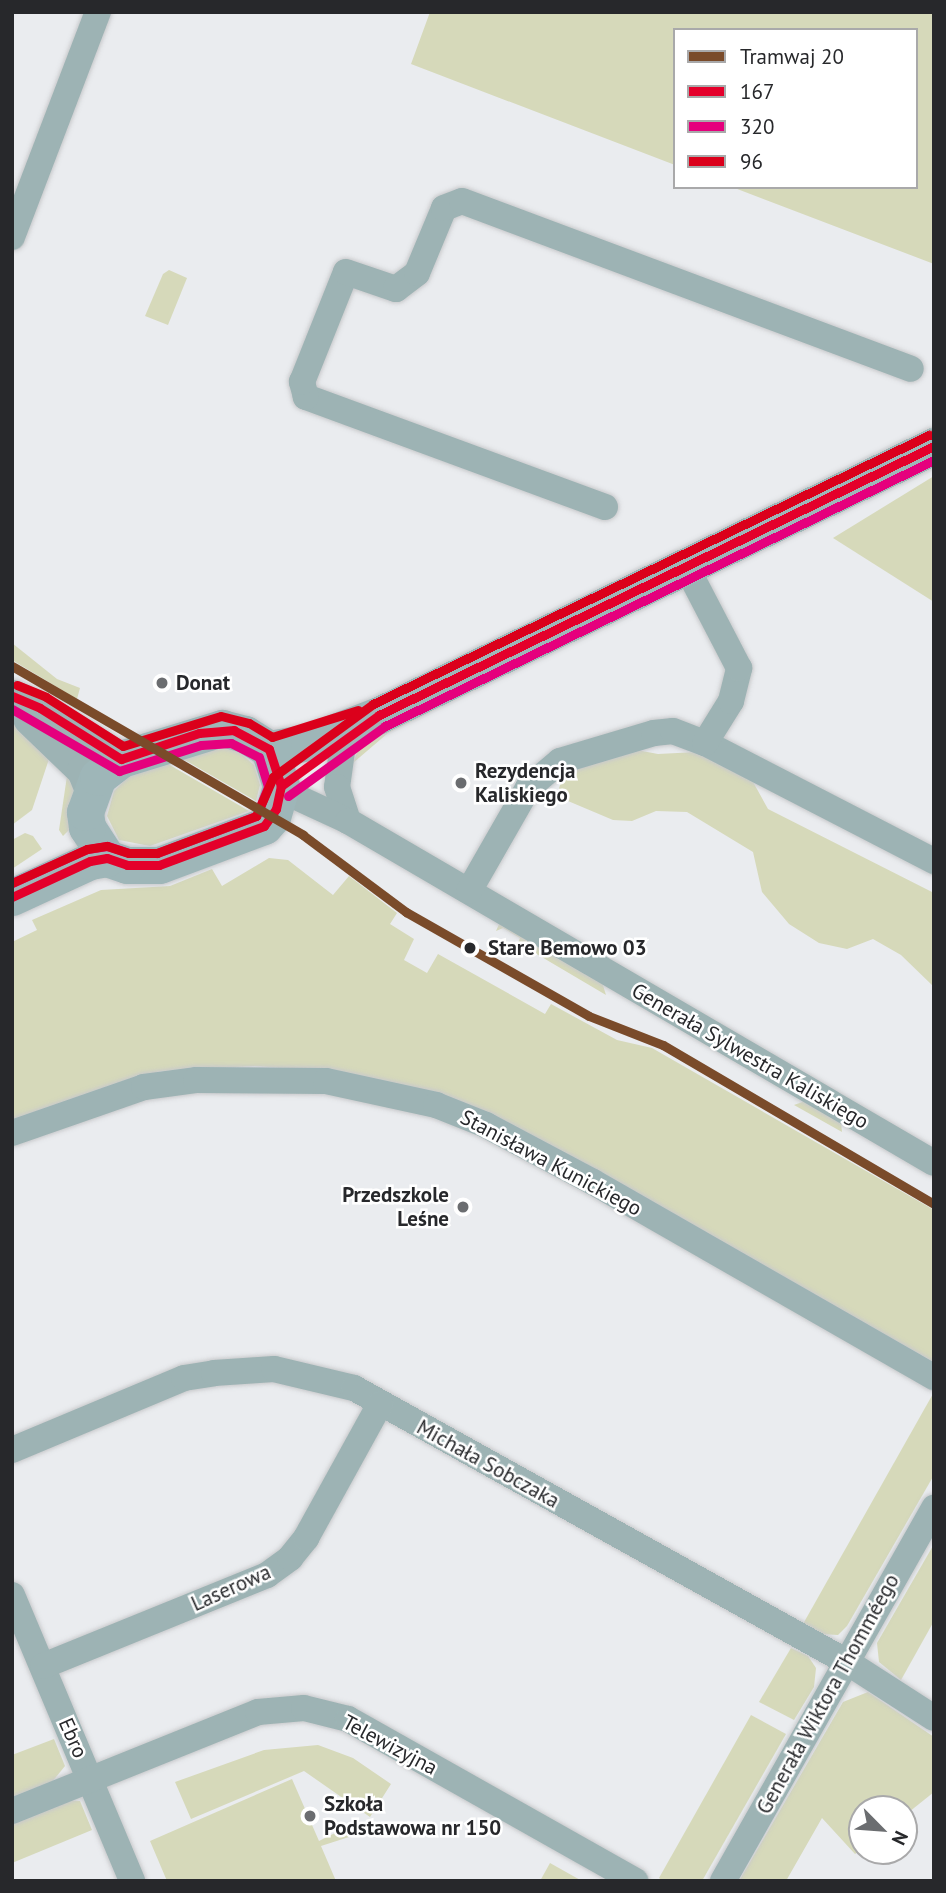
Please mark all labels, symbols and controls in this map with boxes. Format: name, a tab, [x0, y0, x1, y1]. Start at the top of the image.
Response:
legend	[673, 28, 918, 189]
text: Tramwaj 20	[740, 43, 844, 70]
text: 167	[740, 78, 774, 105]
text: 320	[740, 113, 774, 140]
text: 96	[740, 148, 763, 175]
place label: Donat	[176, 670, 230, 696]
marker: Donat	[154, 675, 170, 691]
place label: Rezydencja Kaliskiego	[475, 758, 575, 808]
marker: Rezydencja Kaliskiego	[453, 775, 469, 791]
place label: Stare Bemowo 03	[488, 935, 647, 961]
marker: Stare Bemowo 03	[459, 937, 481, 959]
street label: Generała Sylwestra Kaliskiego	[627, 978, 873, 1134]
street label: Stanisława Kunickiego	[456, 1105, 646, 1221]
place label: Przedszkole Leśne	[342, 1182, 449, 1232]
marker: Przedszkole Leśne	[455, 1199, 471, 1215]
street label: Michała Sobczaka	[412, 1414, 564, 1514]
street label: Laserowa	[187, 1559, 275, 1617]
street label: Generała Wiktora Thomméego	[751, 1569, 905, 1819]
street label: Telewizyjna	[338, 1710, 442, 1780]
street label: Ebro	[53, 1714, 93, 1762]
place label: Szkoła Podstawowa nr 150	[324, 1791, 501, 1841]
north arrow	[848, 1795, 918, 1865]
marker: Szkoła Podstawowa nr 150	[302, 1808, 318, 1824]
text: N	[887, 1827, 914, 1849]

